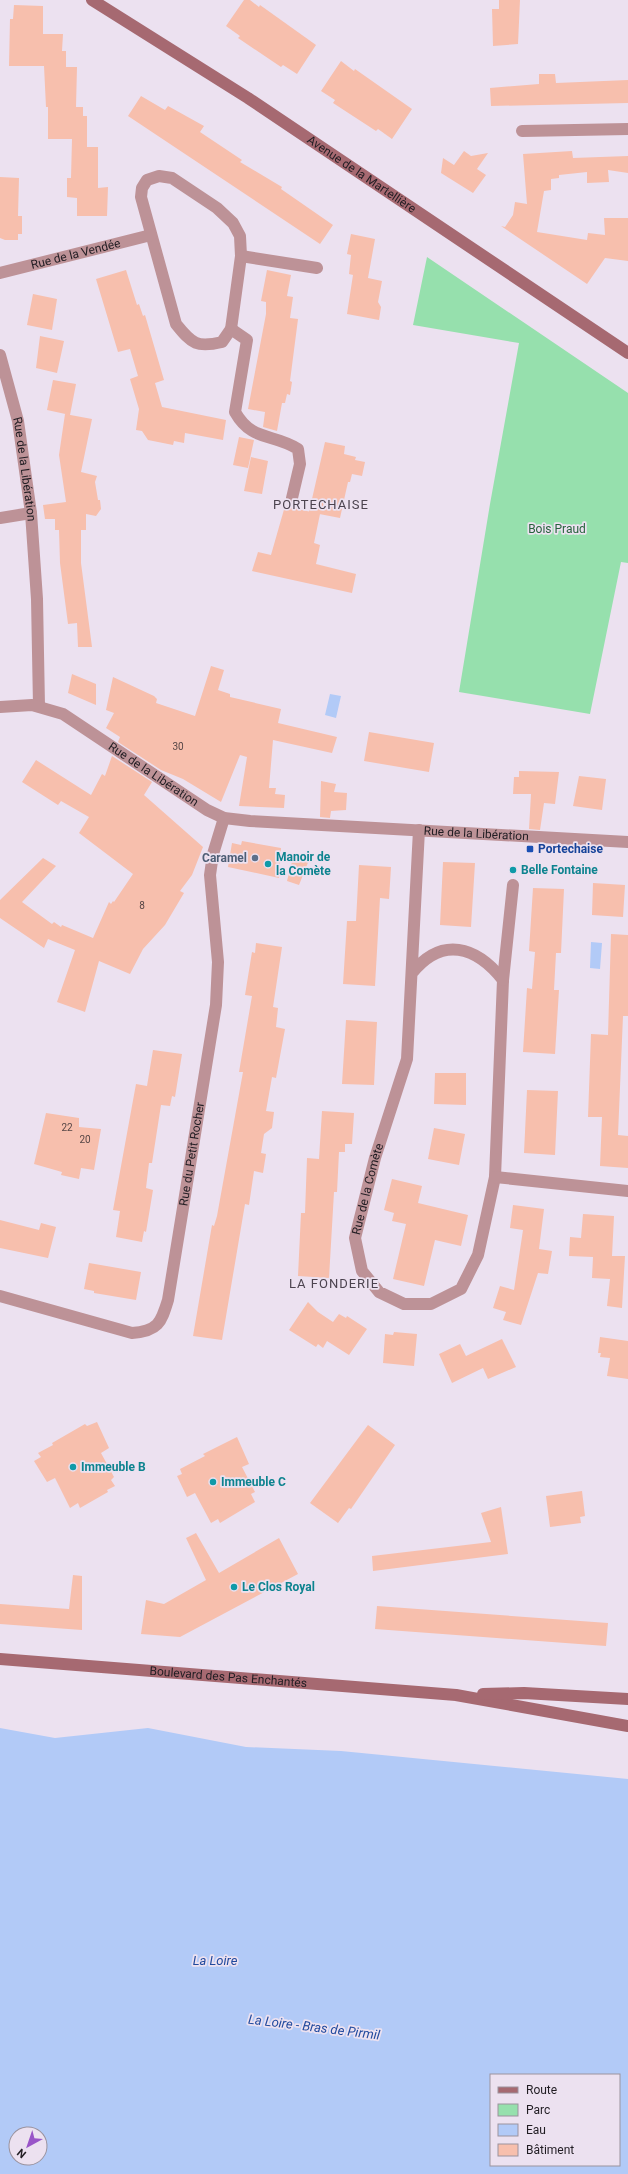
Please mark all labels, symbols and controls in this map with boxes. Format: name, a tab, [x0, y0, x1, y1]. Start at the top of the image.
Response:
street label: Avenue de la Martellière	[305, 133, 419, 216]
street label: Rue de la Vendée	[29, 236, 122, 272]
street label: Rue de la Libération	[10, 415, 39, 522]
district label: PORTECHAISE	[273, 497, 369, 512]
park label: Bois Praud	[528, 522, 586, 536]
street label: Rue de la Libération	[106, 739, 201, 809]
house number: 30	[172, 741, 184, 752]
street label: Rue de la Libération	[423, 824, 529, 843]
place label: Portechaise	[538, 842, 603, 856]
marker: Portechaise	[525, 844, 535, 854]
place label: Manoir de la Comète	[276, 850, 331, 878]
place label: Caramel	[202, 851, 247, 865]
marker: Caramel	[250, 853, 260, 863]
marker: Manoir de la Comète	[263, 859, 273, 869]
place label: Belle Fontaine	[521, 863, 598, 877]
marker: Belle Fontaine	[508, 865, 518, 875]
house number: 8	[139, 900, 145, 911]
street label: Rue du Petit Rocher	[176, 1101, 207, 1207]
house number: 22	[61, 1122, 73, 1133]
house number: 20	[79, 1134, 91, 1145]
street label: Rue de la Comète	[349, 1142, 386, 1236]
district label: LA FONDERIE	[289, 1276, 379, 1291]
place label: Immeuble B	[81, 1460, 146, 1474]
marker: Immeuble B	[68, 1462, 78, 1472]
place label: Immeuble C	[221, 1475, 286, 1489]
marker: Immeuble C	[208, 1477, 218, 1487]
place label: Le Clos Royal	[242, 1580, 315, 1594]
marker: Le Clos Royal	[229, 1582, 239, 1592]
street label: Boulevard des Pas Enchantés	[149, 1664, 307, 1690]
water label: La Loire	[193, 1953, 238, 1968]
water label: La Loire - Bras de Pirmil	[247, 2011, 382, 2043]
legend	[490, 2074, 620, 2166]
text: Route	[526, 2083, 557, 2097]
text: Parc	[526, 2103, 550, 2117]
text: Eau	[526, 2123, 546, 2137]
north arrow	[8, 2126, 48, 2166]
text: Bâtiment	[526, 2143, 574, 2157]
text: N	[15, 2146, 29, 2161]

